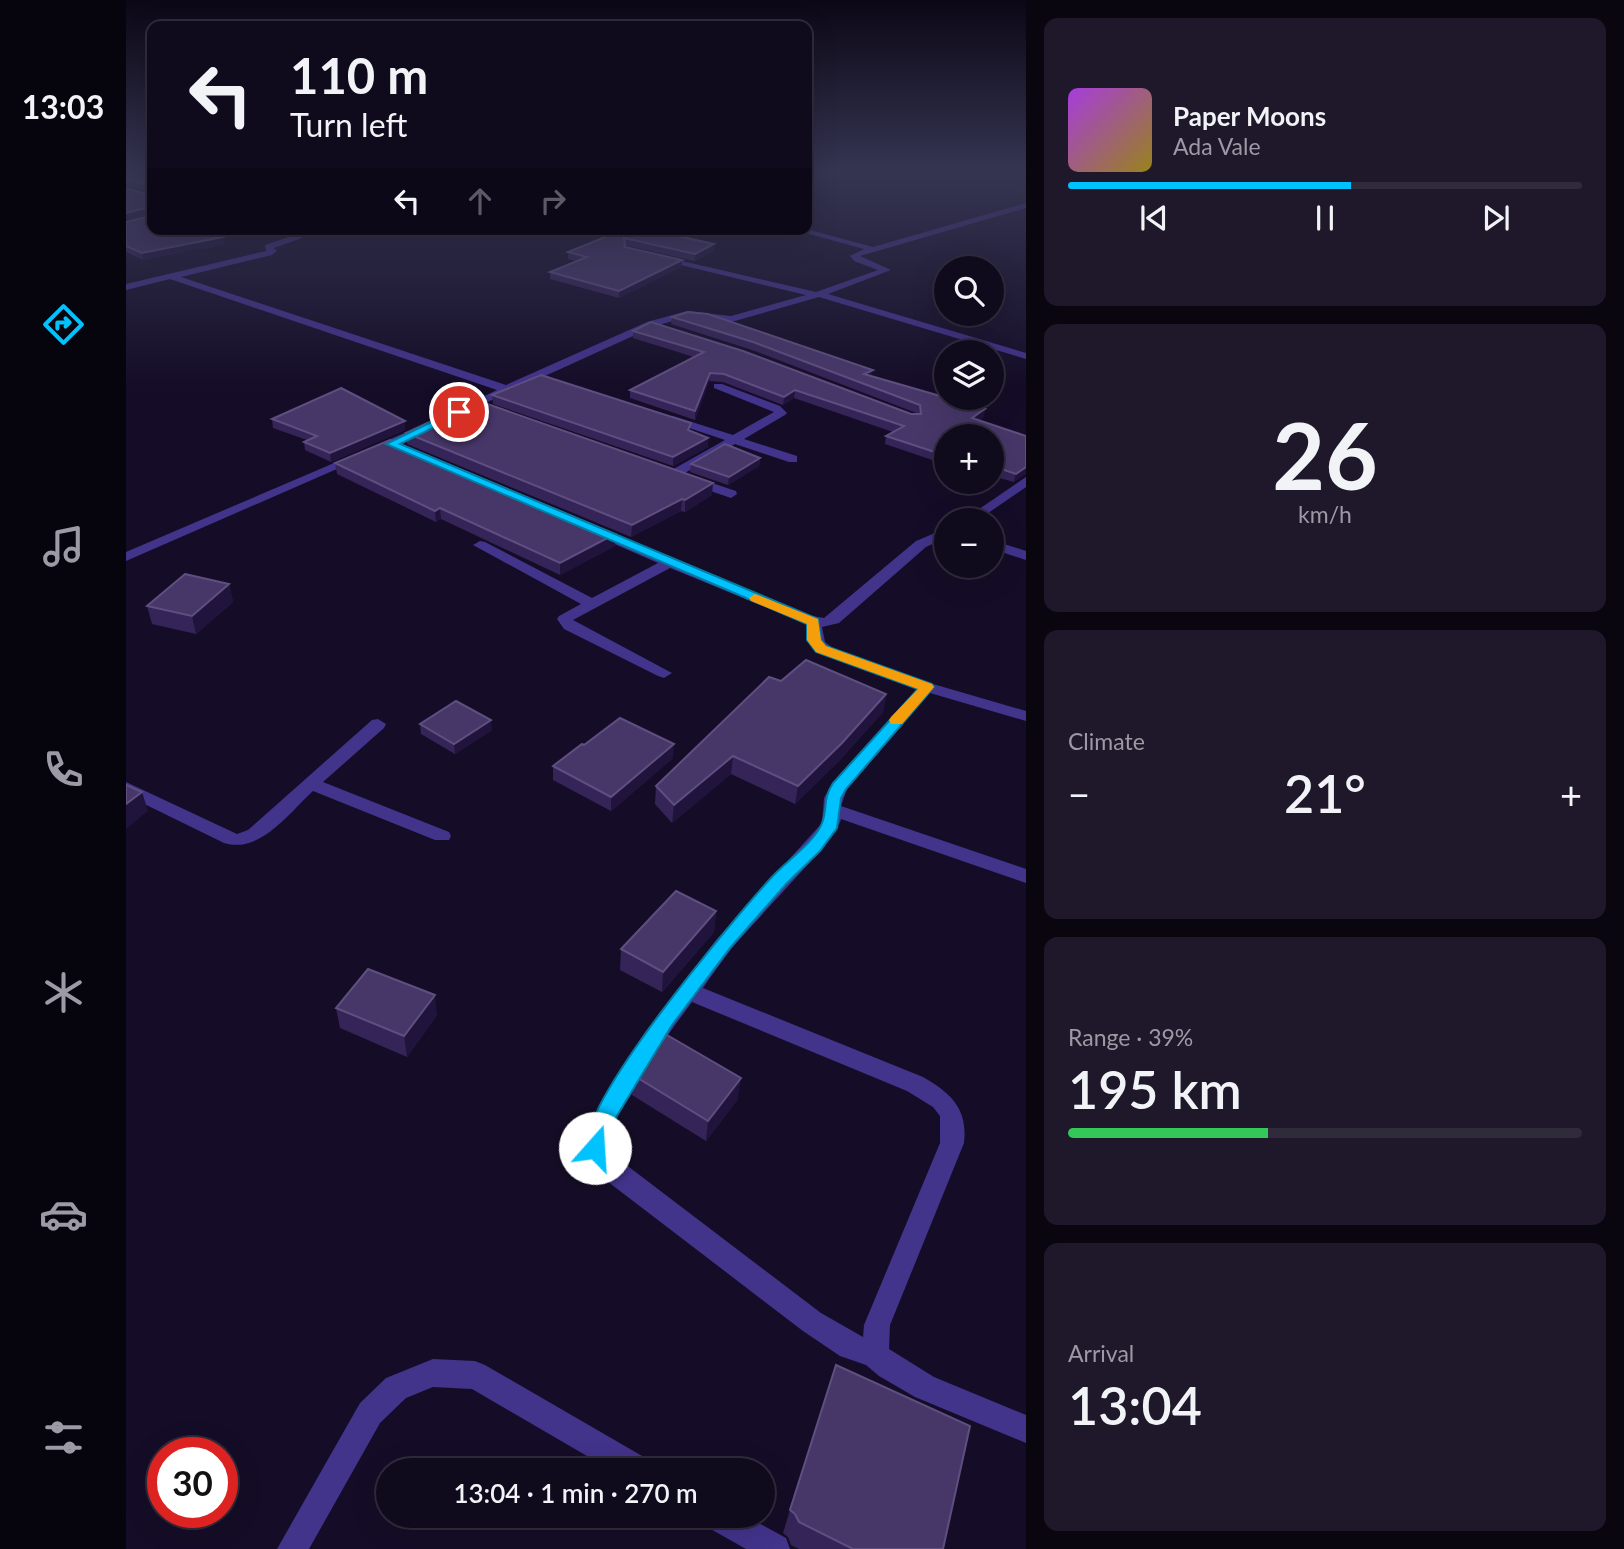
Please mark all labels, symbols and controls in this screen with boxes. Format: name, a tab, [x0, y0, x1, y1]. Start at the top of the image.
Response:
text: 110 m	[290, 46, 428, 104]
icon: left	[175, 49, 266, 140]
text: 13:03	[22, 87, 104, 126]
text: Paper Moons	[1173, 100, 1326, 132]
text: Turn left	[290, 105, 407, 144]
text: Ada Vale	[1173, 132, 1261, 160]
icon: left	[388, 182, 426, 220]
icon: ahead	[461, 182, 499, 220]
icon: right	[534, 182, 572, 220]
icon: previous	[1135, 199, 1173, 237]
icon: pause	[1306, 199, 1344, 237]
icon: next	[1477, 199, 1515, 237]
map controls	[934, 256, 1004, 578]
button: search	[934, 256, 1004, 326]
icon: directions	[39, 300, 88, 349]
button: layers	[934, 340, 1004, 410]
pin	[429, 382, 489, 442]
icon: arrive	[440, 393, 478, 431]
text: 26	[1272, 400, 1378, 509]
button: +	[934, 424, 1004, 494]
text: km/h	[1298, 500, 1352, 528]
button: −	[934, 508, 1004, 578]
icon: music	[39, 522, 88, 571]
text: Climate	[1068, 727, 1145, 755]
icon: phone	[39, 745, 88, 794]
text: 21°	[1284, 762, 1366, 824]
text: −	[1068, 771, 1090, 817]
text: +	[1560, 771, 1582, 817]
icon: climate	[39, 968, 88, 1017]
text: Range · 39%	[1068, 1023, 1193, 1051]
text: 195 km	[1068, 1058, 1242, 1120]
position arrow	[558, 1111, 632, 1185]
icon: car	[39, 1190, 88, 1239]
text: Arrival	[1068, 1339, 1134, 1367]
text: 13:04	[1068, 1374, 1202, 1436]
icon: filters	[39, 1413, 88, 1462]
speed limit sign: 30	[147, 1437, 238, 1528]
text: 13:04 · 1 min · 270 m	[453, 1477, 698, 1509]

